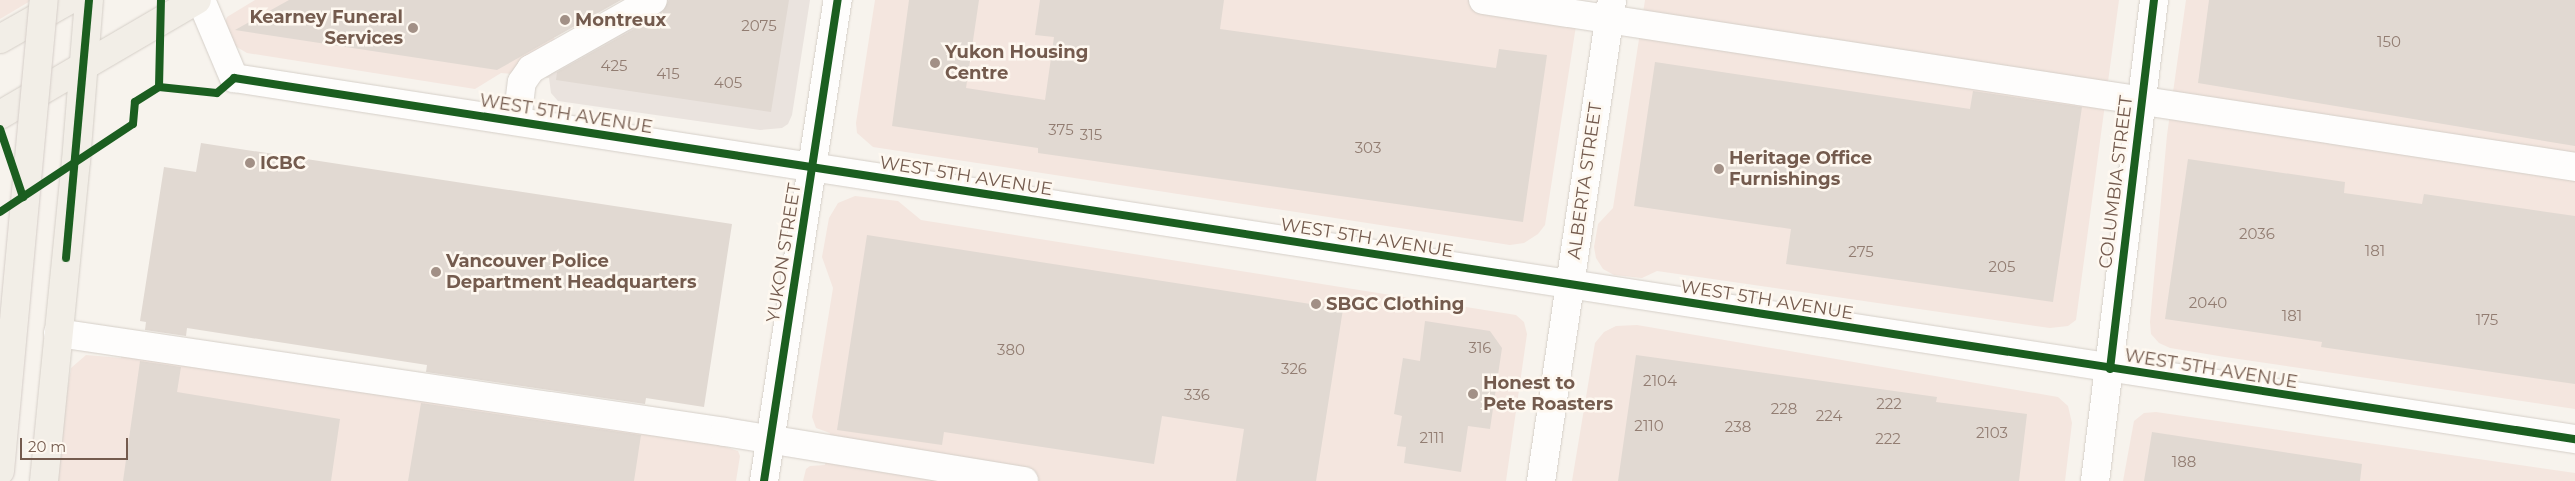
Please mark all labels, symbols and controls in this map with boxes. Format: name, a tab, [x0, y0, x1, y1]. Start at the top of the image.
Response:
place label: Kearney Funeral Services	[249, 7, 403, 50]
place label: Montreux	[575, 9, 666, 31]
marker: Montreux	[559, 14, 571, 26]
house number: 2075	[741, 17, 777, 35]
marker: Kearney Funeral Services	[407, 22, 419, 34]
house number: 150	[2377, 33, 2401, 51]
place label: Yukon Housing Centre	[945, 42, 1088, 84]
house number: 425	[601, 57, 627, 75]
marker: Yukon Housing Centre	[929, 57, 941, 69]
house number: 415	[656, 65, 680, 83]
house number: 405	[714, 74, 742, 92]
street label: WEST 5TH AVENUE	[478, 90, 654, 138]
street label: COLUMBIA STREET	[2095, 94, 2137, 270]
street label: ALBERTA STREET	[1563, 101, 1607, 261]
house number: 375	[1048, 121, 1074, 139]
house number: 315	[1080, 126, 1102, 144]
house number: 303	[1355, 139, 1381, 157]
place label: Heritage Office Furnishings	[1729, 148, 1872, 190]
place label: ICBC	[260, 152, 306, 174]
street label: WEST 5TH AVENUE	[878, 152, 1054, 200]
marker: ICBC	[244, 157, 256, 169]
marker: Heritage Office Furnishings	[1713, 163, 1725, 175]
street label: YUKON STREET	[762, 182, 806, 324]
street label: WEST 5TH AVENUE	[1279, 214, 1455, 262]
house number: 2036	[2239, 225, 2275, 243]
house number: 181	[2365, 242, 2385, 260]
house number: 275	[1848, 243, 1874, 261]
place label: Vancouver Police Department Headquarters	[446, 251, 697, 294]
house number: 205	[1989, 258, 2015, 276]
marker: Vancouver Police Department Headquarters	[430, 266, 442, 278]
street label: WEST 5TH AVENUE	[1679, 276, 1855, 324]
place label: SBGC Clothing	[1326, 293, 1464, 315]
house number: 2040	[2189, 294, 2227, 312]
marker: SBGC Clothing	[1310, 298, 1322, 310]
house number: 181	[2282, 307, 2302, 325]
house number: 175	[2476, 311, 2498, 329]
house number: 316	[1468, 339, 1492, 357]
house number: 380	[997, 341, 1025, 359]
street label: WEST 5TH AVENUE	[2123, 345, 2299, 393]
house number: 326	[1281, 360, 1307, 378]
house number: 2104	[1643, 372, 1677, 390]
place label: Honest to Pete Roasters	[1483, 373, 1613, 416]
house number: 336	[1184, 386, 1210, 404]
marker: Honest to Pete Roasters	[1467, 388, 1479, 400]
house number: 222	[1876, 395, 1902, 413]
house number: 228	[1771, 400, 1797, 418]
house number: 224	[1816, 407, 1842, 425]
house number: 2110	[1634, 417, 1664, 435]
house number: 238	[1725, 418, 1751, 436]
house number: 2103	[1976, 424, 2008, 442]
scale bar	[22, 428, 130, 460]
house number: 2111	[1420, 429, 1444, 447]
house number: 222	[1875, 430, 1901, 448]
text: 20 m	[28, 437, 66, 456]
house number: 188	[2172, 453, 2196, 471]

